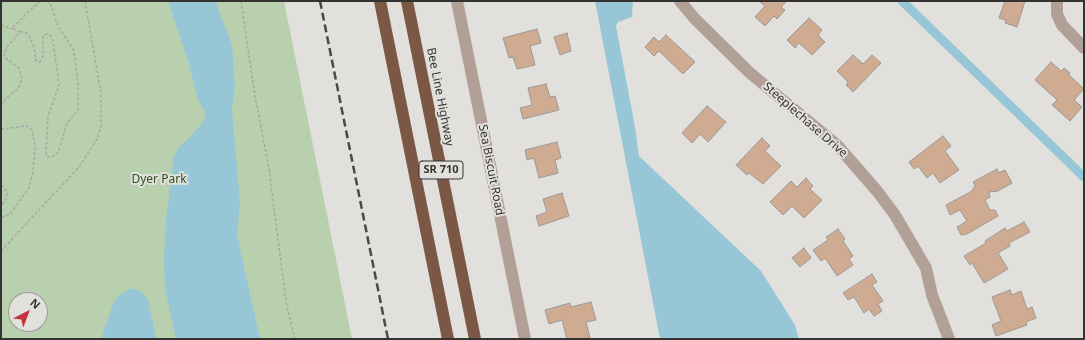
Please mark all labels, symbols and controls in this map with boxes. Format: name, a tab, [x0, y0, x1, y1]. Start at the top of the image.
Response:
street label: Bee Line Highway	[423, 46, 457, 148]
street label: Steeplechase Drive	[760, 79, 850, 161]
street label: Sea Biscuit Road	[475, 123, 507, 217]
road number: SR 710	[419, 161, 463, 179]
park label: Dyer Park	[131, 173, 187, 187]
north arrow	[8, 292, 48, 332]
text: N	[27, 295, 44, 312]

